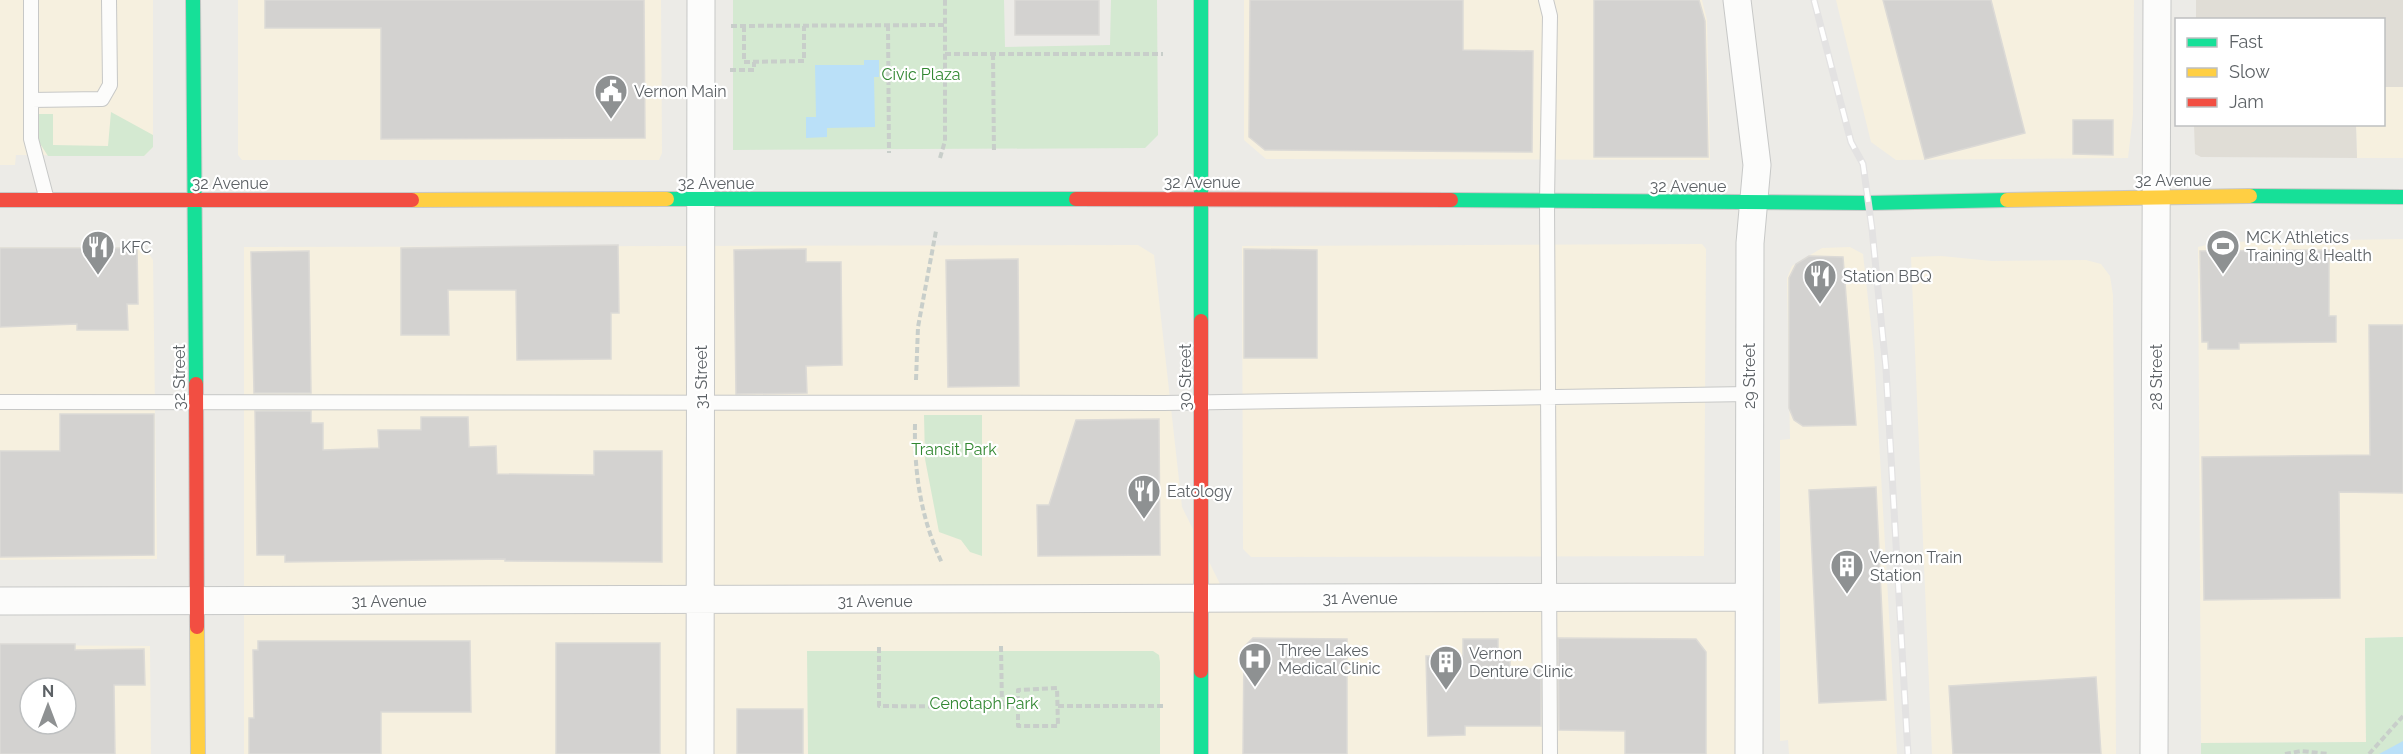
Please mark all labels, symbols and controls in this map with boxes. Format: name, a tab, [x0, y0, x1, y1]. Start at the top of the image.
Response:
legend	[2175, 18, 2385, 126]
text: Fast	[2229, 31, 2263, 52]
text: Slow	[2229, 61, 2270, 82]
park label: Civic Plaza	[882, 65, 960, 84]
public building icon: Vernon Main	[593, 73, 629, 120]
place label: Vernon Main	[634, 82, 727, 101]
text: Jam	[2229, 91, 2264, 112]
street label: 32 Avenue	[2135, 171, 2211, 190]
street label: 32 Avenue	[1164, 173, 1240, 192]
street label: 32 Avenue	[192, 174, 268, 193]
street label: 32 Avenue	[678, 174, 754, 193]
street label: 32 Avenue	[1650, 177, 1726, 196]
sports icon: MCK Athletics Training & Health	[2205, 228, 2241, 275]
place label: MCK Athletics Training & Health	[2246, 228, 2372, 265]
restaurant icon: KFC	[80, 229, 116, 276]
place label: KFC	[121, 238, 151, 257]
restaurant icon: Station BBQ	[1802, 258, 1838, 305]
place label: Station BBQ	[1843, 267, 1932, 286]
street label: 29 Street	[1740, 342, 1759, 409]
street label: 30 Street	[1176, 343, 1195, 410]
street label: 28 Street	[2147, 343, 2166, 410]
street label: 32 Street	[170, 344, 189, 410]
street label: 31 Street	[692, 344, 711, 409]
park label: Transit Park	[911, 440, 997, 459]
restaurant icon: Eatology	[1126, 473, 1162, 520]
place label: Eatology	[1167, 482, 1233, 501]
building icon: Vernon Train Station	[1829, 548, 1865, 595]
place label: Vernon Train Station	[1870, 548, 1962, 585]
street label: 31 Avenue	[1322, 589, 1398, 608]
street label: 31 Avenue	[351, 592, 427, 611]
street label: 31 Avenue	[837, 592, 913, 611]
hospital icon: Three Lakes Medical Clinic	[1237, 641, 1273, 688]
place label: Three Lakes Medical Clinic	[1278, 641, 1381, 678]
building icon: Vernon Denture Clinic	[1428, 644, 1464, 691]
place label: Vernon Denture Clinic	[1469, 644, 1573, 681]
north arrow	[18, 676, 78, 736]
text: N	[42, 682, 54, 701]
park label: Cenotaph Park	[929, 694, 1039, 713]

